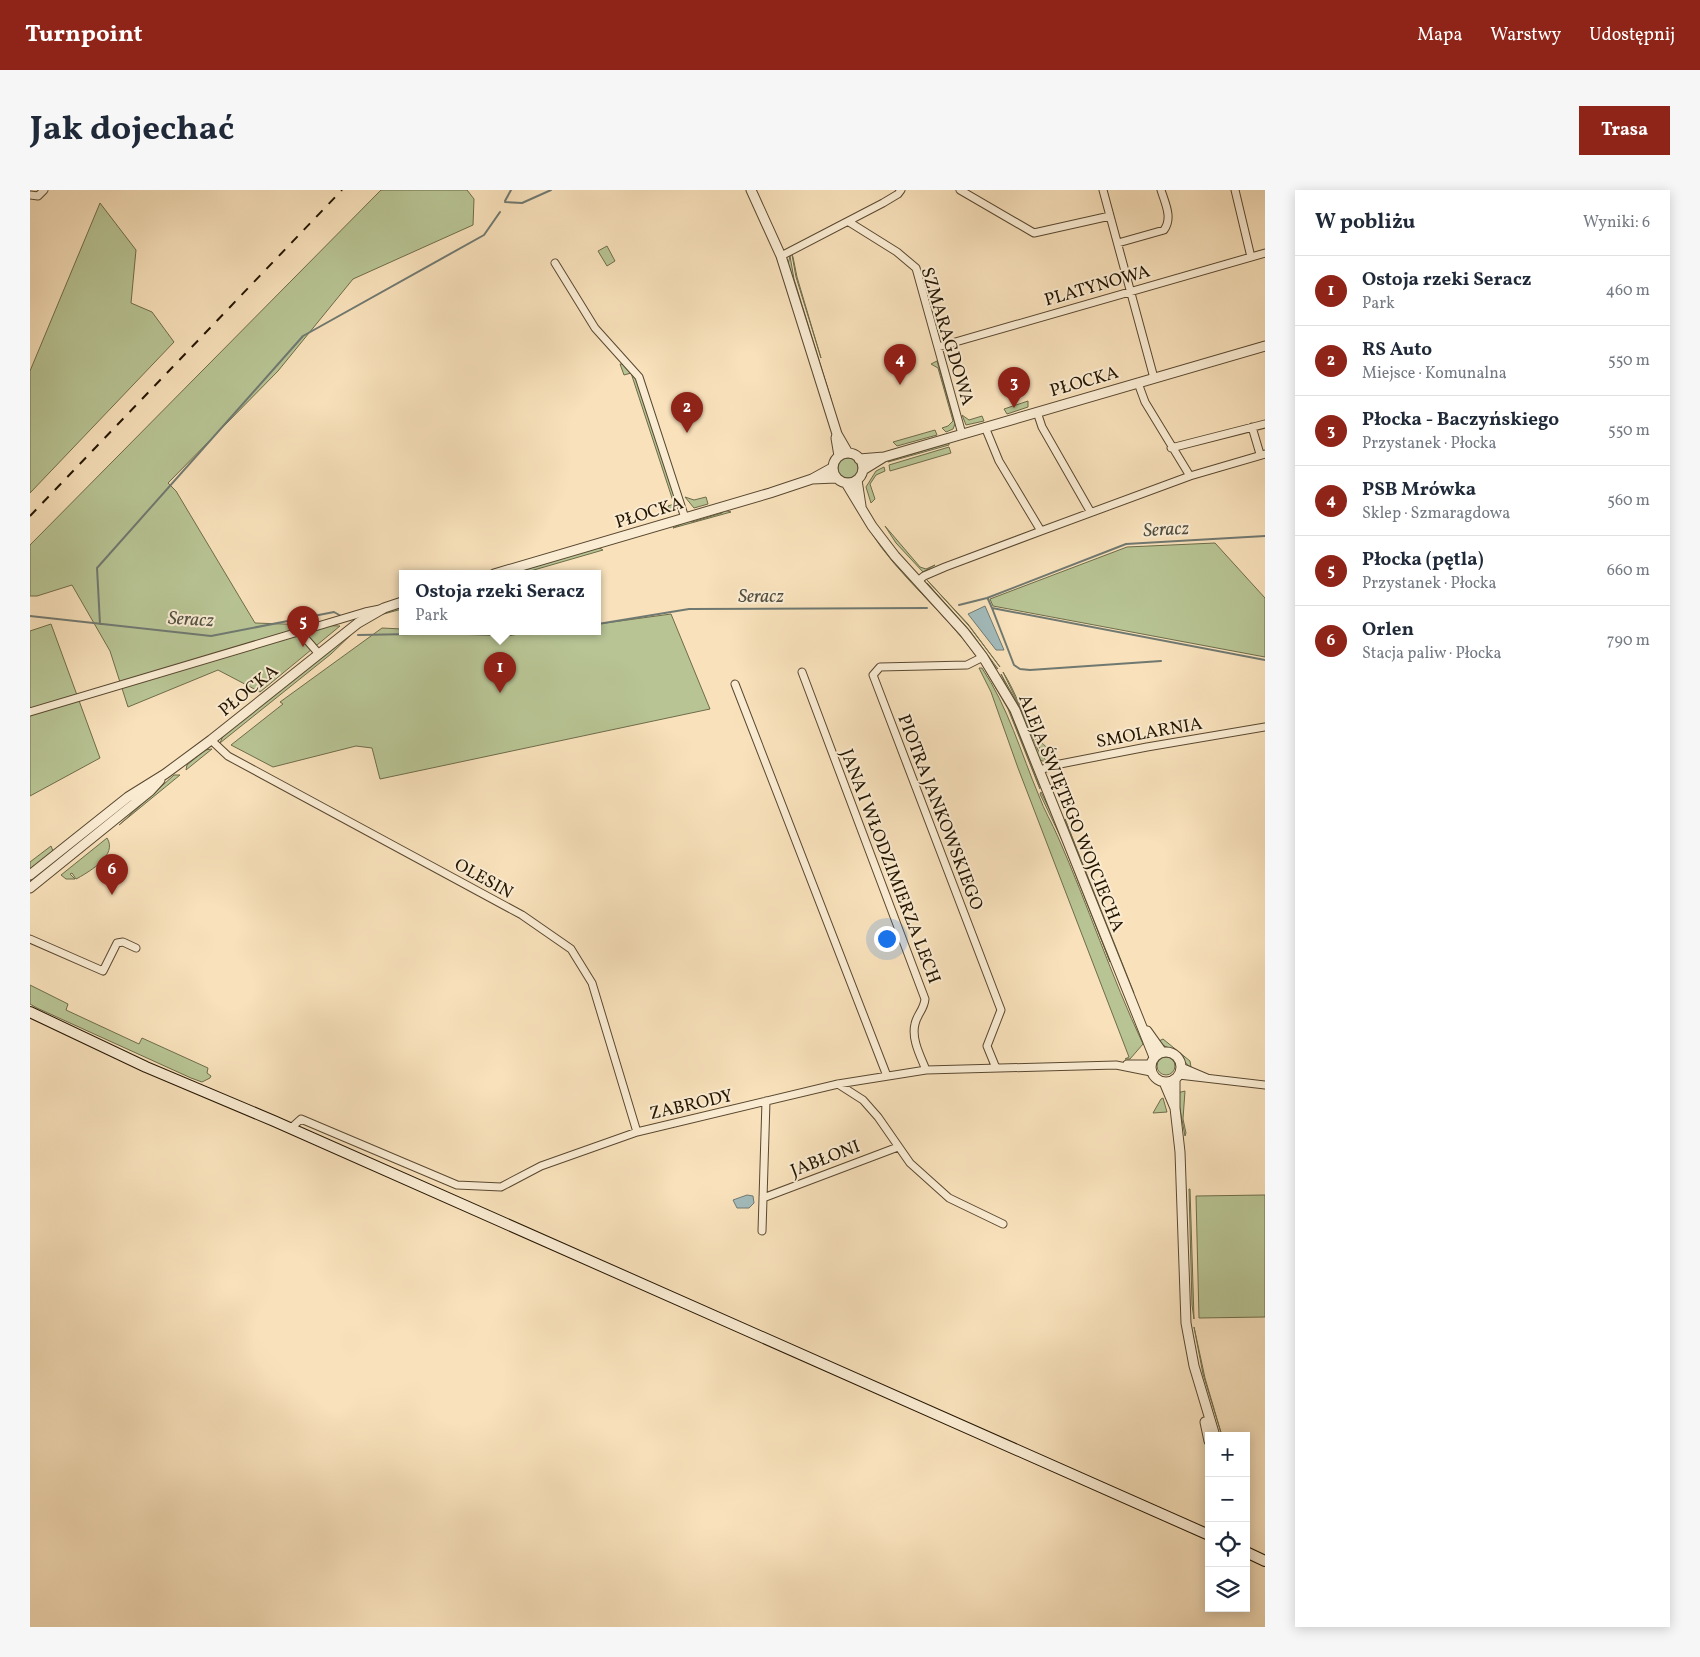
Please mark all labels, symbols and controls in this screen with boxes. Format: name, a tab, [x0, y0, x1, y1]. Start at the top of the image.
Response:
text: Turnpoint	[25, 18, 143, 52]
text: Mapa	[1417, 23, 1462, 48]
text: Warstwy	[1490, 23, 1561, 48]
text: Udostępnij	[1589, 23, 1675, 48]
text: Jak dojechać	[30, 106, 234, 154]
button: Trasa	[1579, 106, 1670, 155]
text: W pobliżu	[1315, 208, 1415, 237]
text: Wyniki: 6	[1583, 212, 1650, 234]
street label: PLATYNOWA	[1042, 259, 1154, 313]
street label: SZMARAGDOWA	[914, 264, 980, 409]
text: Ostoja rzeki Seracz	[1362, 267, 1531, 293]
text: 1	[1328, 280, 1334, 302]
text: 460 m	[1606, 280, 1650, 302]
text: Park	[1362, 293, 1395, 315]
text: RS Auto	[1362, 337, 1432, 363]
pin: 4	[884, 344, 916, 385]
text: 2	[1327, 350, 1335, 372]
text: 550 m	[1608, 350, 1650, 372]
street label: PŁOCKA	[1047, 361, 1122, 404]
text: Miejsce · Komunalna	[1362, 363, 1507, 385]
pin: 3	[998, 367, 1030, 408]
pin: 2	[671, 392, 703, 433]
text: Płocka - Baczyńskiego	[1362, 407, 1559, 433]
text: 3	[1327, 420, 1335, 442]
text: 550 m	[1608, 420, 1650, 442]
text: Przystanek · Płocka	[1362, 433, 1497, 455]
text: PSB Mrówka	[1362, 477, 1476, 503]
text: 4	[1326, 490, 1336, 512]
text: 560 m	[1607, 490, 1650, 512]
street label: PŁOCKA	[612, 491, 687, 536]
text: Sklep · Szmaragdowa	[1362, 503, 1510, 525]
water label: Seracz	[1143, 516, 1190, 544]
text: Płocka (pętla)	[1362, 547, 1484, 573]
text: 5	[1327, 560, 1335, 582]
text: 660 m	[1607, 560, 1650, 582]
popup	[399, 570, 601, 635]
text: Przystanek · Płocka	[1362, 573, 1497, 595]
text: Ostoja rzeki Seracz	[415, 579, 585, 605]
water label: Seracz	[738, 584, 784, 610]
text: Park	[415, 605, 448, 627]
water label: Seracz	[167, 606, 215, 634]
pin: 5	[287, 606, 319, 647]
text: Orlen	[1362, 617, 1414, 643]
text: 6	[1327, 630, 1335, 652]
text: 790 m	[1607, 630, 1650, 652]
text: Stacja paliw · Płocka	[1362, 643, 1501, 665]
pin: 1	[484, 652, 516, 693]
street label: PŁOCKA	[214, 659, 284, 723]
street label: ALEJA ŚWIĘTEGO WOJCIECHA	[1011, 691, 1130, 936]
street label: PIOTRA JANKOWSKIEGO	[891, 711, 989, 914]
street label: SMOLARNIA	[1094, 712, 1205, 755]
street label: JANA I WŁODZIMIERZA LECH	[833, 746, 946, 988]
street label: OLESIN	[449, 853, 517, 906]
pin: 6	[96, 854, 128, 895]
your location	[874, 926, 900, 952]
street label: ZABRODY	[647, 1084, 735, 1127]
street label: JABŁONI	[787, 1135, 864, 1184]
map controls	[1205, 1432, 1250, 1612]
button: +	[1205, 1432, 1250, 1477]
button: −	[1205, 1477, 1250, 1522]
button: locate	[1205, 1522, 1250, 1567]
button: layers	[1205, 1567, 1250, 1612]

